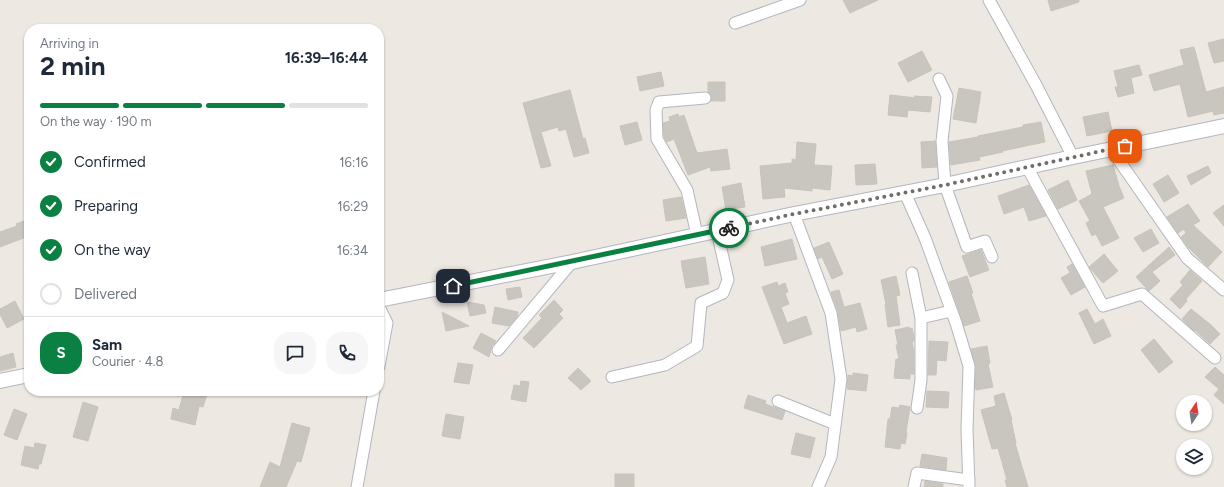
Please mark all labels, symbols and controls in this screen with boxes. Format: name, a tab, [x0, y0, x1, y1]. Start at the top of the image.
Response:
text: Arriving in	[40, 36, 99, 51]
text: 16:39–16:44	[285, 49, 368, 67]
text: 2 min	[40, 50, 106, 82]
text: On the way · 190 m	[40, 114, 152, 129]
pin	[1108, 129, 1142, 163]
icon: bag	[1114, 135, 1136, 157]
icon: check	[40, 151, 62, 173]
text: Confirmed	[74, 153, 146, 171]
text: 16:16	[339, 155, 368, 170]
icon: check	[40, 195, 62, 217]
text: Preparing	[74, 197, 138, 215]
text: 16:29	[337, 199, 368, 214]
courier	[709, 208, 749, 248]
icon: bike	[718, 217, 740, 239]
icon: check	[40, 239, 62, 261]
text: On the way	[74, 241, 151, 259]
text: 16:34	[337, 243, 368, 258]
pin	[436, 269, 470, 303]
icon: home	[442, 275, 464, 297]
text: Delivered	[74, 285, 137, 303]
button: chat	[274, 332, 316, 374]
button: phone	[326, 332, 368, 374]
text: Sam	[92, 336, 122, 354]
text: S	[56, 344, 66, 362]
text: Courier · 4.8	[92, 354, 164, 369]
north arrow	[1176, 395, 1212, 431]
map controls	[1176, 395, 1212, 475]
button: layers	[1176, 439, 1212, 475]

